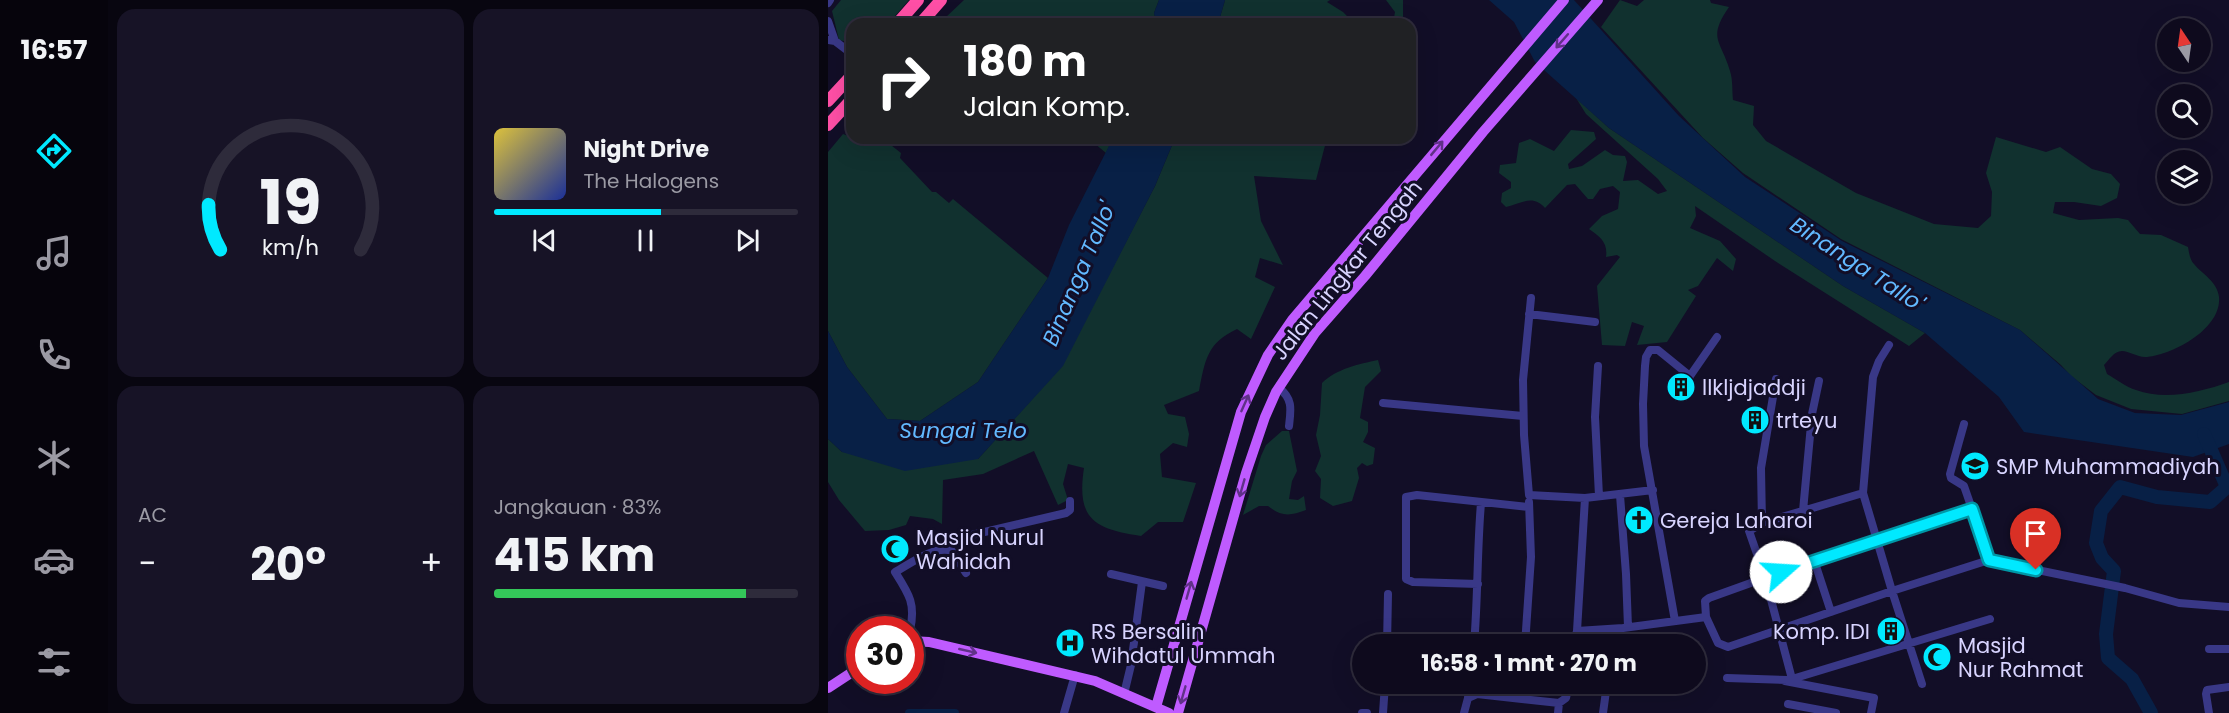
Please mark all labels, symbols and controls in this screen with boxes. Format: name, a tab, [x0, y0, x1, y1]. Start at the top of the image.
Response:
north arrow	[2157, 18, 2211, 72]
map controls	[2157, 18, 2211, 204]
text: 16:57	[20, 31, 88, 68]
text: 180 m	[963, 32, 1087, 91]
one-way arrow	[1555, 33, 1569, 48]
icon: right	[864, 42, 942, 120]
button: search	[2157, 84, 2211, 138]
text: Jalan Komp.	[963, 88, 1130, 125]
icon: directions	[33, 130, 75, 172]
text: Night Drive	[584, 134, 709, 165]
one-way arrow	[1431, 140, 1444, 156]
button: layers	[2157, 150, 2211, 204]
text: 19	[259, 158, 321, 246]
text: The Halogens	[584, 167, 719, 195]
street label: Jalan Lingkar Tengah	[1265, 174, 1429, 366]
water label: Binanga Tallo'	[1035, 196, 1124, 351]
water label: Binanga Tallo'	[1784, 209, 1931, 320]
icon: previous	[528, 224, 561, 257]
icon: pause	[629, 224, 662, 257]
icon: next	[731, 224, 764, 257]
icon: music	[33, 232, 75, 274]
text: km/h	[262, 232, 319, 263]
icon: phone	[33, 334, 75, 376]
building icon: llkljdjaddji	[1665, 371, 1697, 403]
place label: llkljdjaddji	[1702, 373, 1806, 402]
one-way arrow	[1239, 395, 1251, 413]
building icon: trteyu	[1739, 404, 1771, 436]
place label: trteyu	[1776, 406, 1837, 435]
water label: Sungai Telo	[899, 415, 1027, 446]
icon: climate	[33, 437, 75, 479]
school or university icon: SMP Muhammadiyah	[1959, 450, 1991, 482]
place label: SMP Muhammadiyah	[1996, 452, 2220, 481]
one-way arrow	[1236, 478, 1247, 497]
text: Jangkauan · 83%	[494, 493, 661, 521]
text: AC	[138, 501, 167, 529]
church icon: Gereja Laharoi	[1623, 504, 1655, 536]
place label: Gereja Laharoi	[1660, 506, 1813, 535]
pin	[2010, 508, 2061, 570]
icon: arrive	[2019, 517, 2052, 550]
place label: Masjid Nurul Wahidah	[916, 523, 1044, 576]
text: 415 km	[494, 524, 655, 587]
text: 20°	[250, 533, 326, 596]
mosque icon: Masjid Nurul Wahidah	[879, 533, 911, 565]
icon: car	[33, 539, 75, 581]
text: −	[138, 540, 156, 587]
text: +	[420, 540, 442, 587]
position arrow	[1749, 540, 1813, 604]
one-way arrow	[1184, 581, 1195, 600]
building icon: Komp. IDI	[1875, 615, 1907, 647]
speed limit sign: 30	[846, 616, 924, 694]
place label: RS Bersalin Wihdatul Ummah	[1091, 617, 1275, 670]
place label: Komp. IDI	[1773, 617, 1870, 646]
hospital icon: RS Bersalin Wihdatul Ummah	[1054, 627, 1086, 659]
place label: Masjid Nur Rahmat	[1958, 631, 2084, 684]
icon: filters	[33, 641, 75, 683]
mosque icon: Masjid Nur Rahmat	[1921, 641, 1953, 673]
one-way arrow	[958, 645, 977, 657]
text: 16:58 · 1 mnt · 270 m	[1421, 648, 1637, 679]
one-way arrow	[1177, 686, 1188, 705]

